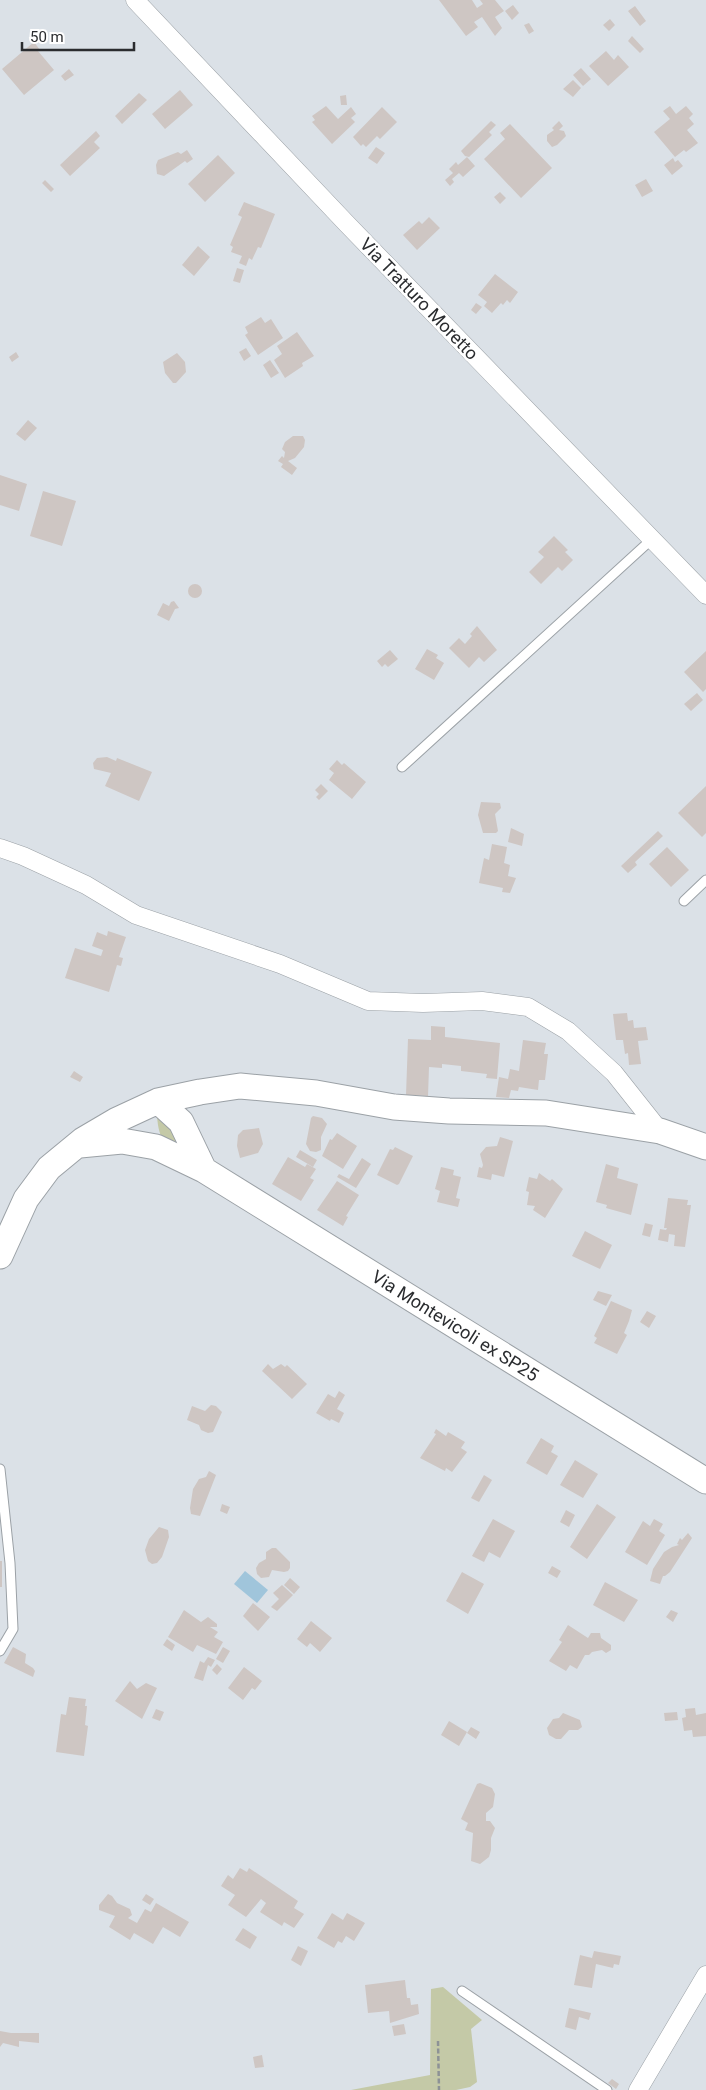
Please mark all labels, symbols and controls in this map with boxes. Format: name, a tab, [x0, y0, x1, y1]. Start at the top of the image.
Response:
scale bar	[22, 20, 135, 52]
text: 50 m	[30, 28, 64, 46]
street label: Via Tratturo Moretto	[356, 233, 483, 364]
street label: Via Montevicoli ex SP25	[368, 1266, 542, 1386]

